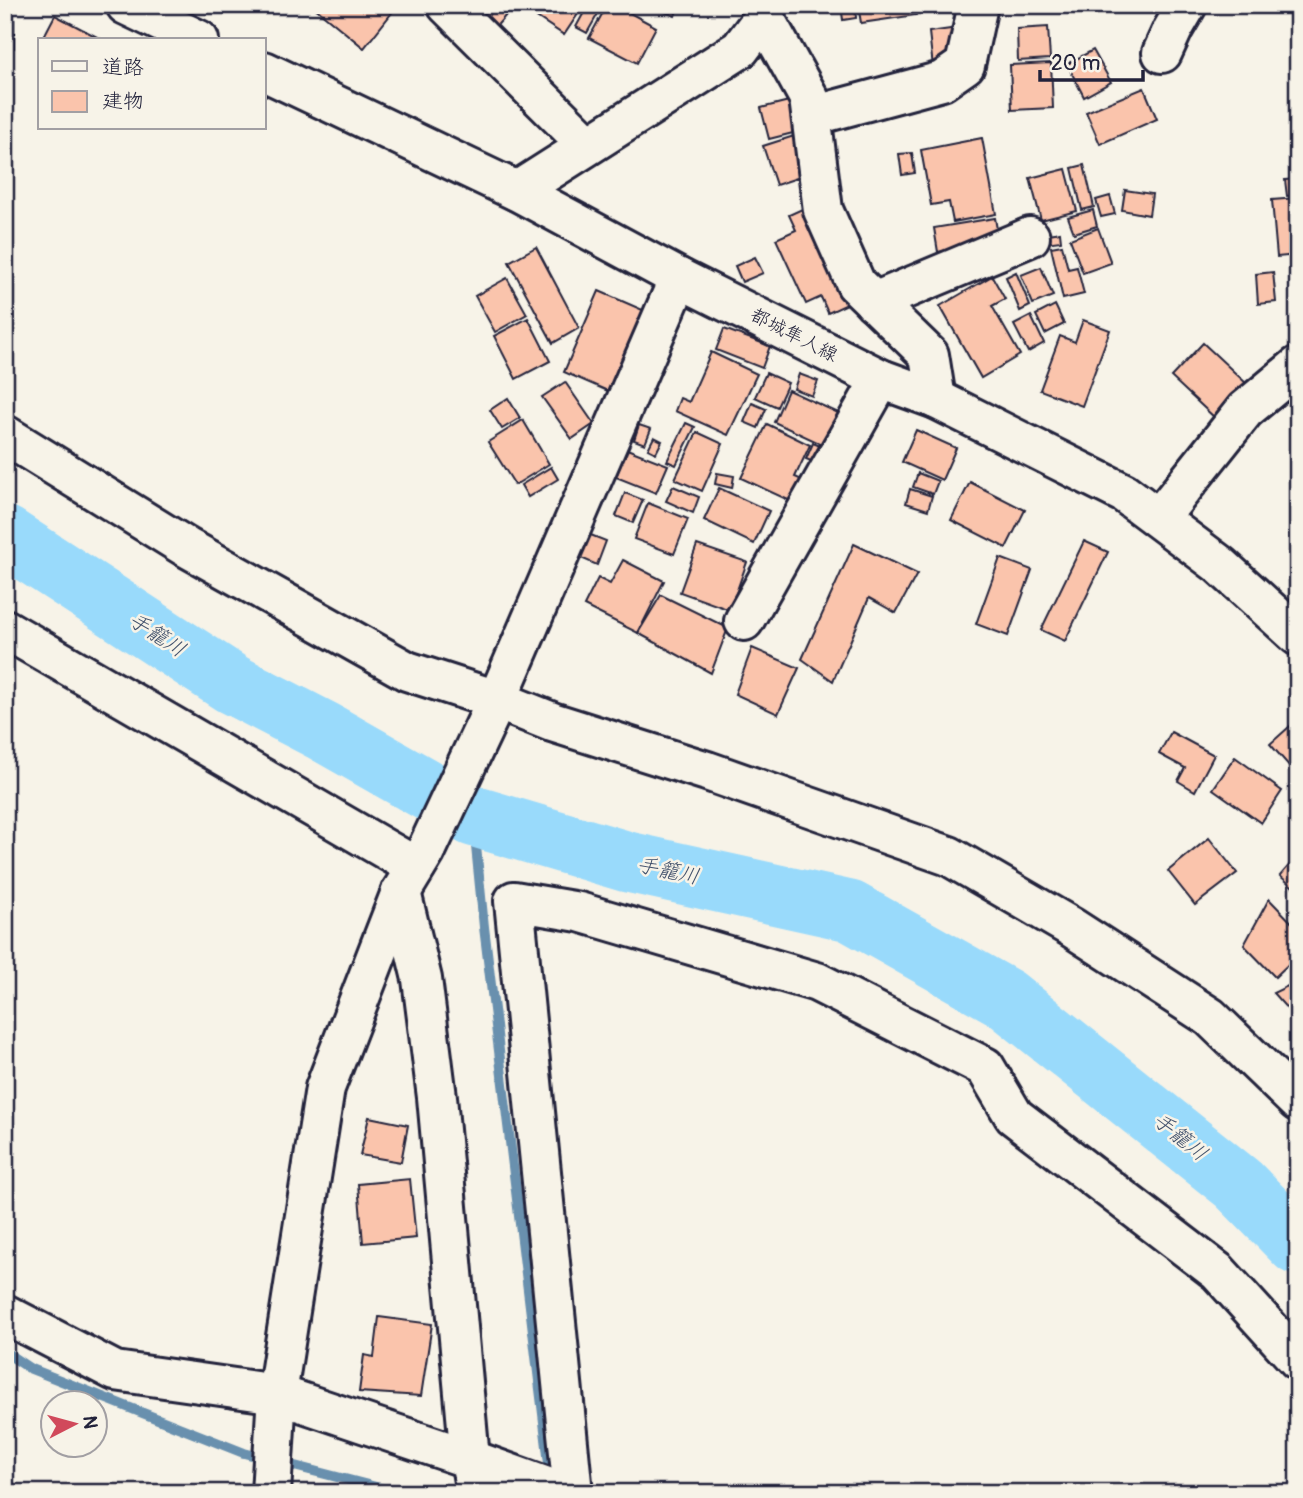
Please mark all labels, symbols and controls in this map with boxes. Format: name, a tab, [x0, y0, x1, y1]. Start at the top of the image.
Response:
legend	[38, 38, 266, 130]
scale bar	[1040, 38, 1144, 82]
text: 20 m	[1051, 50, 1100, 77]
text: 道路	[102, 54, 144, 81]
text: 建物	[102, 88, 144, 115]
street label: 都城隼人線	[746, 303, 842, 367]
water label: 手籠川	[123, 607, 191, 663]
water label: 手籠川	[634, 851, 702, 891]
water label: 手籠川	[1147, 1107, 1213, 1167]
north arrow	[38, 1390, 108, 1460]
text: N	[77, 1415, 103, 1430]

